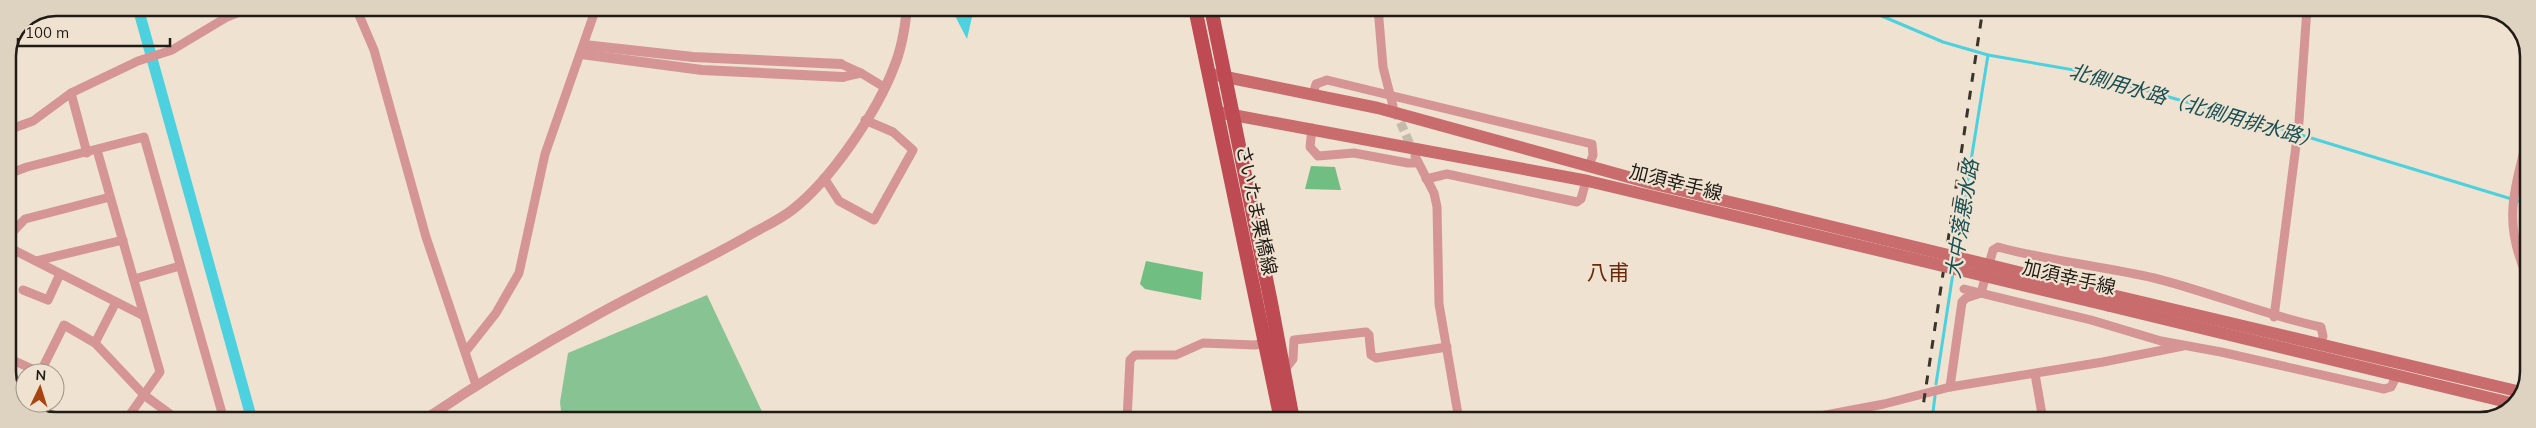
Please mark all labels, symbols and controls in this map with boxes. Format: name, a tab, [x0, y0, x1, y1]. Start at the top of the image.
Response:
scale bar	[18, 15, 170, 47]
text: 100 m	[25, 23, 69, 42]
water label: 北側用水路（北側用排水路）	[2067, 58, 2324, 153]
street label: さいたま栗橋線	[1231, 143, 1283, 277]
water label: 大中落悪水路	[1940, 156, 1984, 280]
street label: 加須幸手線	[1627, 159, 1725, 205]
street label: 加須幸手線	[2020, 255, 2118, 299]
district label: 八甫	[1587, 259, 1629, 285]
north arrow	[15, 363, 65, 413]
text: N	[35, 366, 47, 384]

